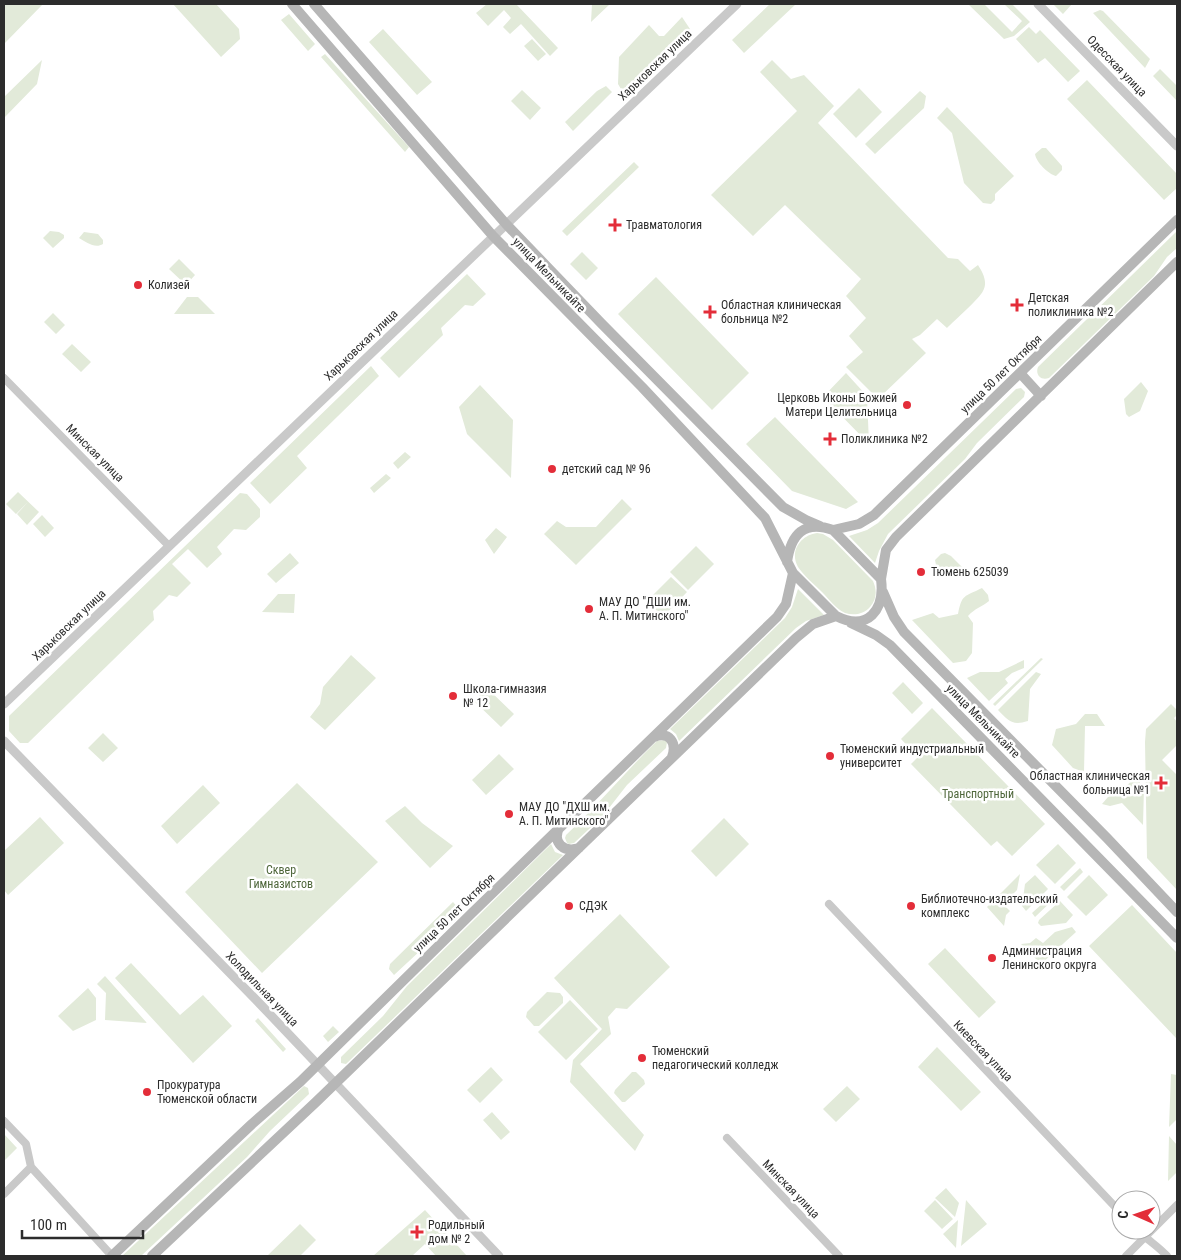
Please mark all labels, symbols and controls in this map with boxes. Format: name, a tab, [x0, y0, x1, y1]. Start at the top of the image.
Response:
street label: Харьковская улица	[615, 26, 695, 104]
street label: Одесская улица	[1084, 33, 1150, 100]
marker: Травматология	[608, 218, 622, 232]
place label: Травматология	[626, 218, 702, 232]
street label: улица Мельникайте	[510, 235, 588, 316]
place label: Колизей	[148, 278, 190, 292]
marker: Колизей	[132, 279, 144, 291]
place label: Детская поликлиника №2	[1028, 291, 1113, 319]
place label: Областная клиническая больница №2	[721, 298, 841, 326]
marker: Детская поликлиника №2	[1010, 298, 1024, 312]
marker: Областная клиническая больница №2	[703, 305, 717, 319]
street label: Харьковская улица	[321, 306, 401, 384]
street label: улица 50 лет Октября	[958, 332, 1044, 416]
place label: Церковь Иконы Божией Матери Целительница	[777, 391, 897, 419]
marker: Церковь Иконы Божией Матери Целительница	[901, 399, 913, 411]
street label: Минская улица	[63, 421, 127, 485]
marker: Поликлиника №2	[823, 432, 837, 446]
place label: Поликлиника №2	[841, 432, 928, 446]
place label: детский сад № 96	[562, 462, 651, 476]
marker: детский сад № 96	[546, 463, 558, 475]
place label: Тюмень 625039	[931, 565, 1009, 579]
marker: Тюмень 625039	[915, 566, 927, 578]
street label: Харьковская улица	[29, 586, 109, 664]
place label: МАУ ДО "ДШИ им. А. П. Митинского"	[599, 595, 691, 623]
marker: МАУ ДО "ДШИ им. А. П. Митинского"	[583, 603, 595, 615]
street label: улица Мельникайте	[943, 681, 1023, 761]
place label: Школа-гимназия № 12	[463, 682, 547, 710]
marker: Школа-гимназия № 12	[447, 690, 459, 702]
place label: Тюменский индустриальный университет	[840, 742, 984, 770]
marker: Тюменский индустриальный университет	[824, 750, 836, 762]
place label: Областная клиническая больница №1	[1030, 769, 1150, 797]
marker: Областная клиническая больница №1	[1154, 776, 1168, 790]
park label: Транспортный	[942, 787, 1014, 801]
place label: МАУ ДО "ДХШ им. А. П. Митинского"	[519, 800, 610, 828]
marker: МАУ ДО "ДХШ им. А. П. Митинского"	[503, 808, 515, 820]
park label: Сквер Гимназистов	[249, 863, 313, 891]
street label: улица 50 лет Октября	[411, 871, 497, 955]
place label: Библиотечно-издательский комплекс	[921, 892, 1058, 920]
place label: СДЭК	[579, 899, 608, 913]
marker: СДЭК	[563, 900, 575, 912]
marker: Библиотечно-издательский комплекс	[905, 900, 917, 912]
place label: Администрация Ленинского округа	[1002, 944, 1097, 972]
street label: Холодильная улица	[223, 949, 301, 1029]
marker: Администрация Ленинского округа	[986, 952, 998, 964]
street label: Киевская улица	[951, 1018, 1016, 1084]
place label: Тюменский педагогический колледж	[652, 1044, 778, 1072]
marker: Тюменский педагогический колледж	[636, 1052, 648, 1064]
place label: Прокуратура Тюменской области	[157, 1078, 257, 1106]
marker: Прокуратура Тюменской области	[141, 1086, 153, 1098]
street label: Минская улица	[760, 1157, 823, 1221]
north arrow	[1111, 1190, 1161, 1240]
scale bar	[22, 1208, 144, 1240]
text: С	[1115, 1210, 1131, 1219]
text: 100 m	[30, 1216, 67, 1234]
place label: Родильный дом № 2	[428, 1218, 485, 1246]
marker: Родильный дом № 2	[410, 1225, 424, 1239]

